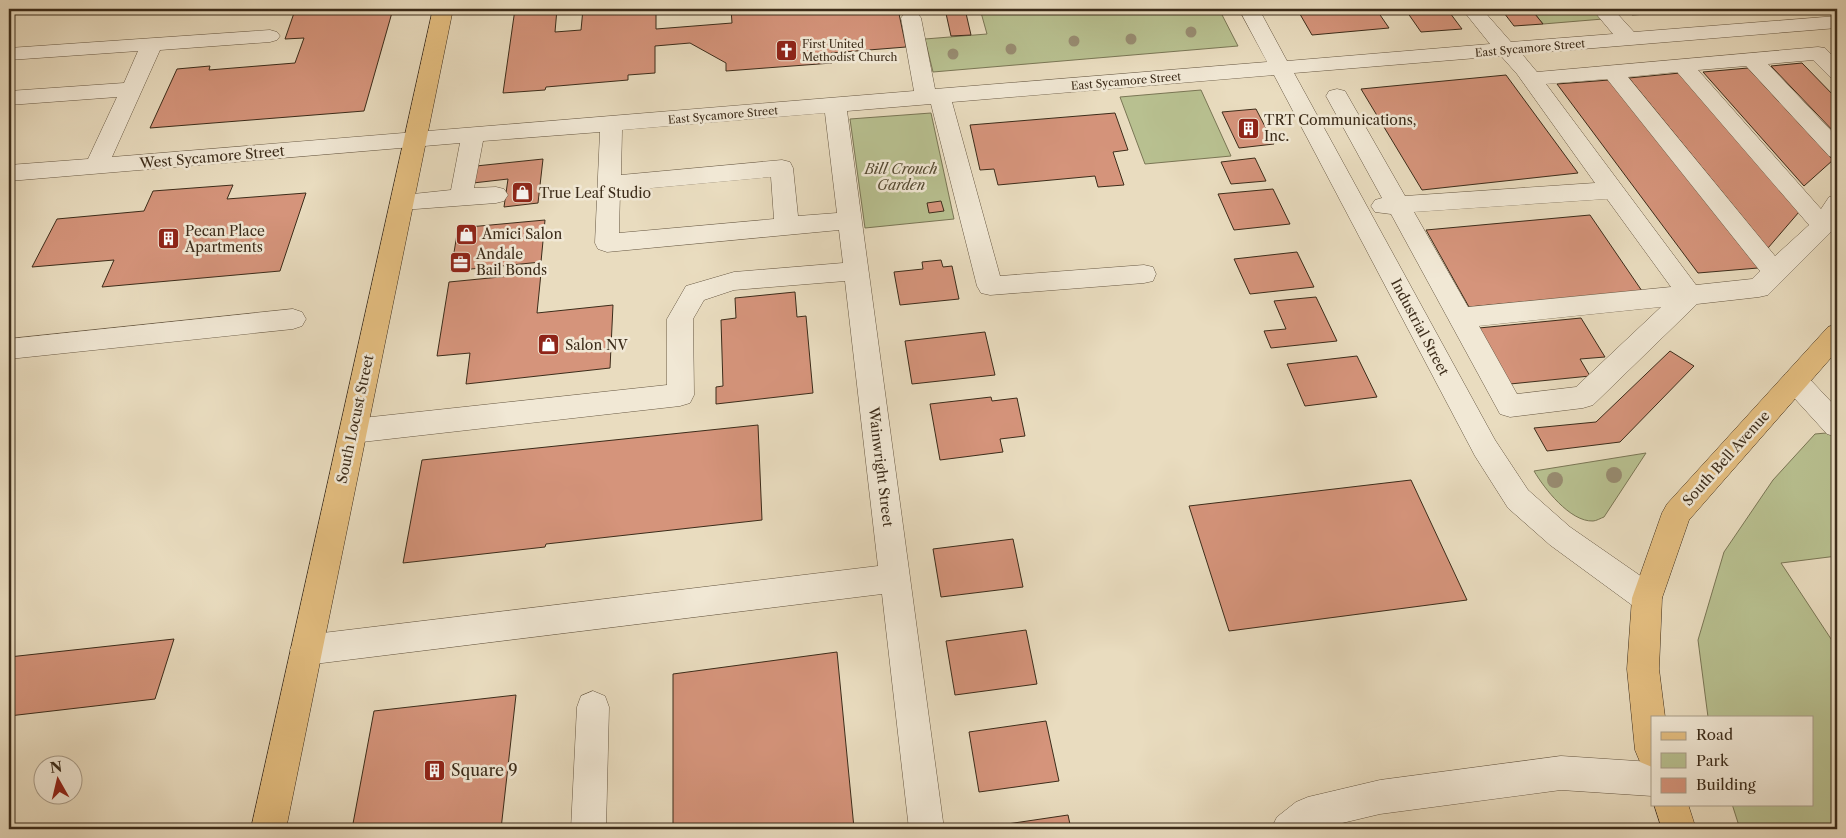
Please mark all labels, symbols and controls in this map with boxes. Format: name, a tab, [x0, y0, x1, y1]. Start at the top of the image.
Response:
street label: East Sycamore Street	[1474, 36, 1586, 60]
place label: First United Methodist Church	[802, 37, 898, 64]
church icon: First United Methodist Church	[774, 38, 798, 62]
street label: East Sycamore Street	[1070, 69, 1182, 93]
street label: East Sycamore Street	[667, 103, 779, 127]
place label: TRT Communications, Inc.	[1264, 111, 1416, 145]
building icon: TRT Communications, Inc.	[1236, 116, 1260, 140]
street label: West Sycamore Street	[138, 142, 285, 172]
park label: Bill Crouch Garden	[863, 160, 938, 194]
shop icon: True Leaf Studio	[511, 181, 535, 205]
place label: True Leaf Studio	[539, 184, 651, 202]
place label: Pecan Place Apartments	[184, 222, 265, 256]
shop icon: Amici Salon	[454, 222, 478, 246]
place label: Amici Salon	[481, 225, 562, 243]
building icon: Pecan Place Apartments	[157, 227, 181, 251]
place label: Andale Bail Bonds	[475, 245, 547, 279]
office icon: Andale Bail Bonds	[448, 250, 472, 274]
street label: Industrial Street	[1387, 275, 1453, 379]
shop icon: Salon NV	[537, 333, 561, 357]
place label: Salon NV	[565, 336, 628, 354]
street label: South Locust Street	[333, 353, 377, 485]
street label: Wainwright Street	[865, 405, 897, 528]
street label: South Bell Avenue	[1679, 407, 1774, 509]
legend	[1651, 716, 1814, 806]
text: Road	[1696, 725, 1733, 744]
text: Park	[1696, 751, 1730, 770]
north arrow	[32, 756, 82, 806]
text: N	[49, 757, 63, 777]
building icon: Square 9	[423, 758, 447, 782]
place label: Square 9	[451, 760, 518, 780]
text: Building	[1696, 775, 1756, 794]

